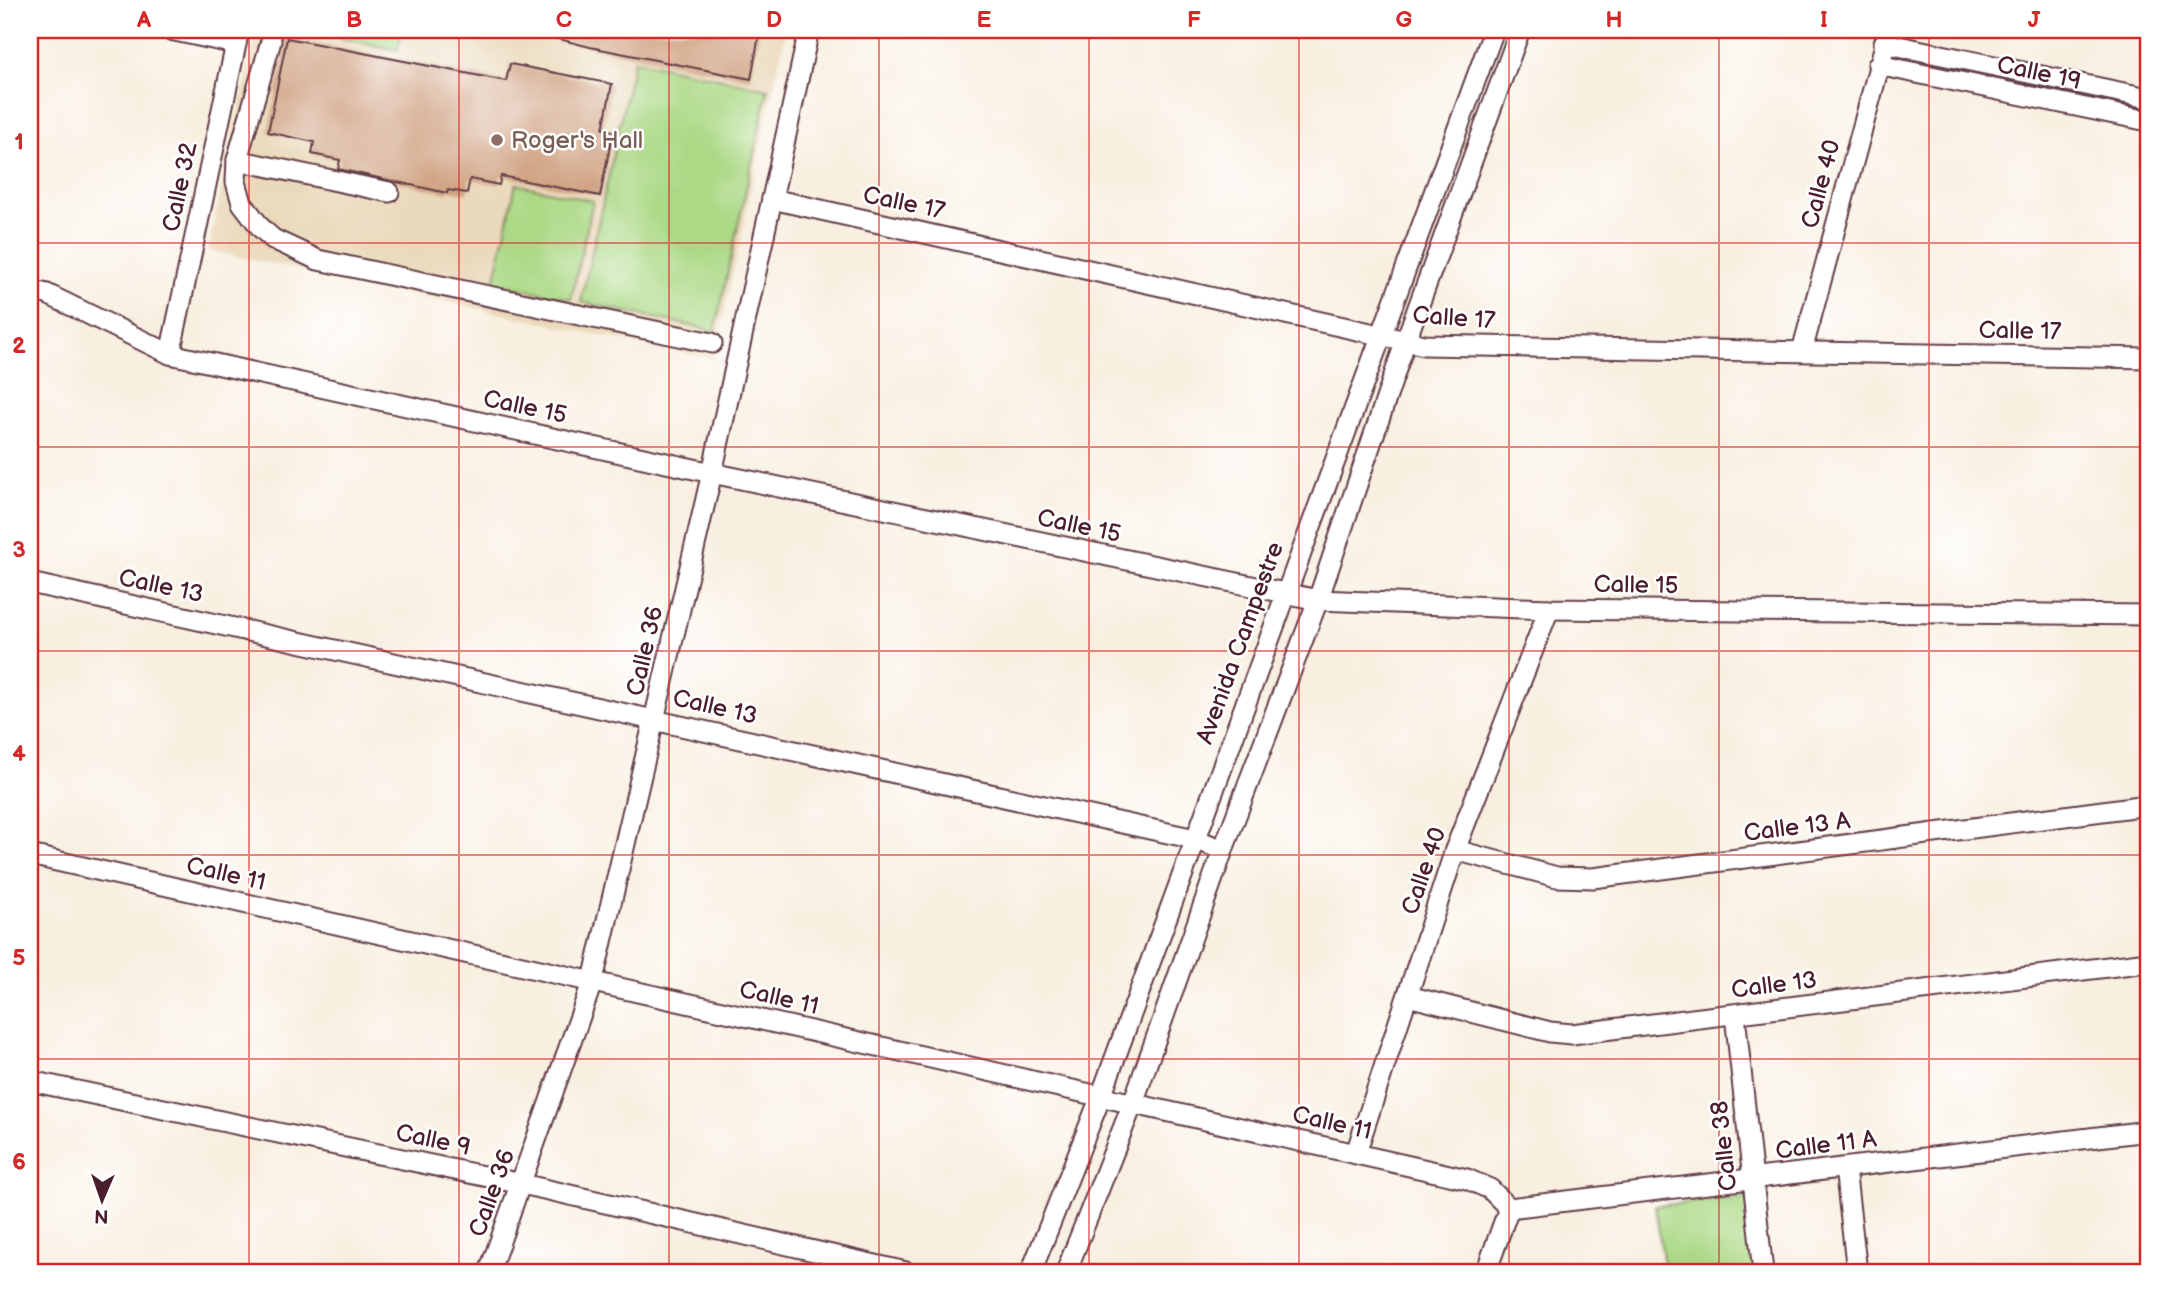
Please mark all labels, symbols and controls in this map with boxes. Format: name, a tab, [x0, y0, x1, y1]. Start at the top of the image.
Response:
text: A	[136, 6, 152, 34]
text: B	[346, 6, 362, 34]
text: C	[556, 6, 572, 34]
text: D	[766, 6, 782, 34]
text: E	[977, 6, 992, 34]
text: F	[1187, 6, 1201, 34]
text: G	[1396, 6, 1413, 34]
text: H	[1605, 6, 1623, 34]
text: I	[1820, 6, 1828, 34]
text: J	[2028, 6, 2041, 34]
street label: Calle 19	[1994, 50, 2084, 96]
place label: Roger's Hall	[511, 126, 643, 155]
text: 1	[14, 128, 24, 156]
marker: Roger's Hall	[489, 132, 505, 148]
street label: Calle 40	[1795, 136, 1847, 232]
street label: Calle 32	[156, 140, 204, 234]
street label: Calle 17	[860, 180, 948, 226]
street label: Calle 17	[1412, 301, 1497, 335]
street label: Calle 17	[1978, 316, 2062, 346]
text: 2	[12, 332, 26, 360]
street label: Calle 15	[480, 384, 570, 430]
street label: Calle 15	[1034, 503, 1124, 549]
text: 3	[12, 536, 26, 564]
street label: Avenida Campestre	[1190, 538, 1290, 748]
street label: Calle 13	[116, 563, 206, 609]
street label: Calle 15	[1593, 570, 1679, 600]
street label: Calle 36	[621, 603, 669, 699]
street label: Calle 13	[670, 683, 760, 731]
text: 4	[12, 740, 26, 768]
street label: Calle 13 A	[1742, 806, 1852, 848]
street label: Calle 40	[1396, 823, 1452, 919]
street label: Calle 11	[184, 851, 268, 897]
text: 5	[12, 944, 26, 972]
street label: Calle 13	[1730, 965, 1818, 1005]
street label: Calle 11	[737, 975, 821, 1021]
street label: Calle 38	[1705, 1099, 1743, 1193]
street label: Calle 11	[1290, 1100, 1374, 1146]
street label: Calle 9	[393, 1118, 473, 1162]
street label: Calle 11 A	[1774, 1124, 1879, 1166]
street label: Calle 36	[463, 1145, 521, 1241]
text: 6	[12, 1148, 26, 1176]
north arrow	[66, 1166, 136, 1236]
text: N	[94, 1204, 109, 1227]

